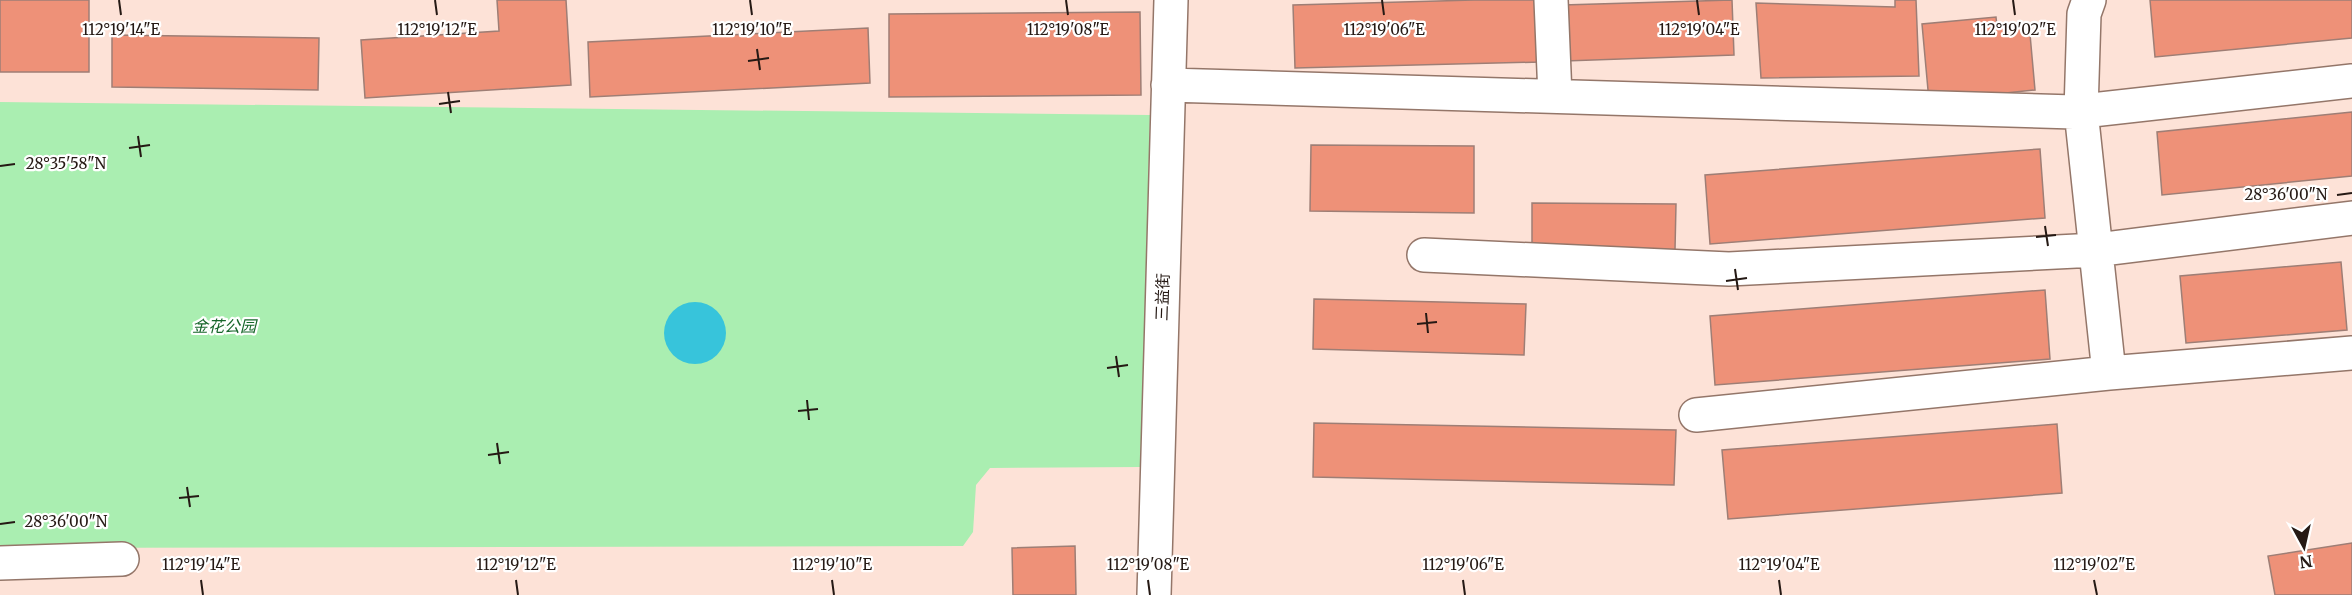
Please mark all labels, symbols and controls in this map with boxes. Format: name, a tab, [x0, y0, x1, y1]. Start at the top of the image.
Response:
text: 112°19'14"E	[82, 20, 160, 39]
text: 112°19'12"E	[397, 20, 477, 39]
text: 112°19'10"E	[712, 20, 792, 39]
text: 112°19'08"E	[1027, 20, 1110, 39]
text: 112°19'06"E	[1343, 20, 1425, 39]
text: 112°19'04"E	[1658, 20, 1740, 39]
text: 112°19'02"E	[1974, 20, 2056, 39]
text: 28°35'58"N	[26, 154, 107, 173]
text: 28°36'00"N	[2245, 185, 2328, 204]
street label: 三益街	[1151, 273, 1173, 321]
park label: 金花公园	[192, 316, 258, 336]
text: 28°36'00"N	[25, 512, 108, 531]
north arrow	[2274, 517, 2334, 577]
text: N	[2298, 551, 2314, 573]
text: 112°19'14"E	[162, 555, 240, 574]
text: 112°19'12"E	[476, 555, 556, 574]
text: 112°19'10"E	[792, 555, 872, 574]
text: 112°19'08"E	[1107, 555, 1190, 574]
text: 112°19'06"E	[1422, 555, 1504, 574]
text: 112°19'04"E	[1738, 555, 1820, 574]
text: 112°19'02"E	[2053, 555, 2135, 574]

